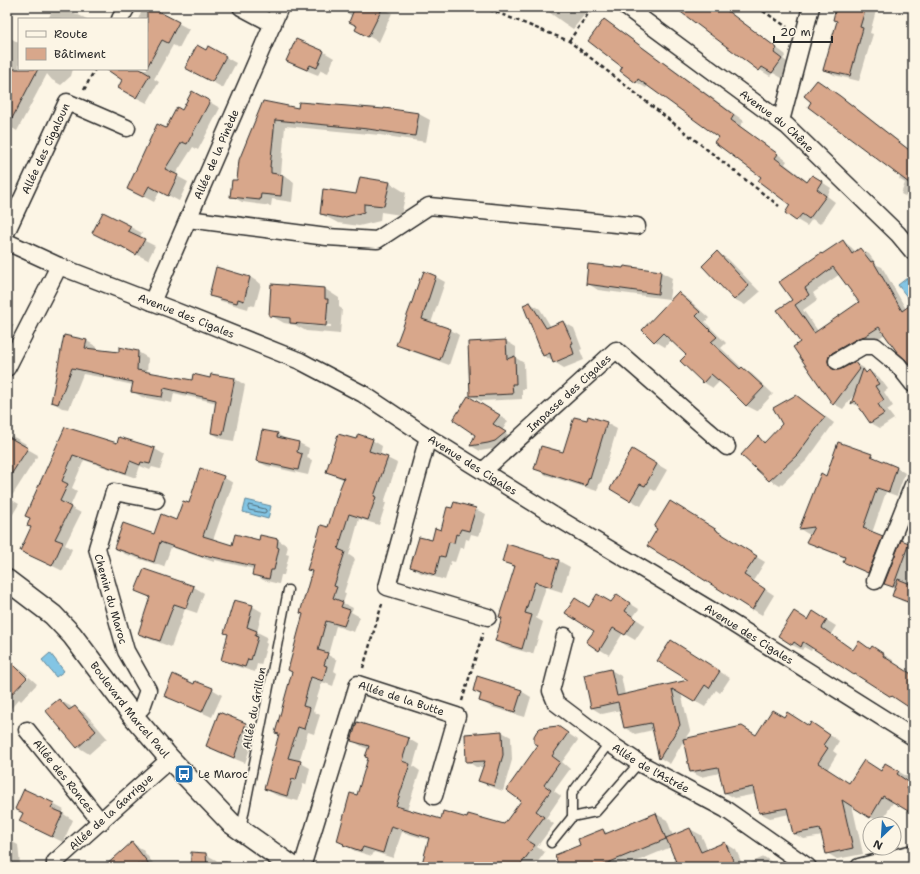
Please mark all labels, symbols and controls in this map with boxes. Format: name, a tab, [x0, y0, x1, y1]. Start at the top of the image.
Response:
legend	[18, 18, 148, 70]
scale bar	[774, 18, 832, 44]
text: 20 m	[780, 24, 811, 40]
text: Route	[54, 26, 88, 42]
text: Bâtiment	[54, 46, 106, 62]
street label: Avenue du Chêne	[736, 86, 817, 156]
street label: Allée des Cigaloun	[18, 100, 74, 197]
street label: Allée de la Pinède	[190, 107, 243, 202]
street label: Avenue des Cigales	[136, 290, 237, 342]
street label: Impasse des Cigales	[524, 351, 614, 436]
street label: Avenue des Cigales	[425, 432, 520, 499]
street label: Chemin du Maroc	[90, 552, 131, 646]
street label: Avenue des Cigales	[701, 601, 796, 668]
street label: Boulevard Marcel Paul	[87, 659, 173, 762]
street label: Allée du Grillon	[239, 665, 270, 750]
street label: Allée de la Butte	[356, 678, 446, 719]
street label: Allée des Ronces	[29, 736, 98, 816]
street label: Allée de l'Astrée	[609, 740, 692, 797]
bus stop icon: Le Maroc	[173, 763, 195, 785]
place label: Le Maroc	[198, 767, 248, 782]
street label: Allée de la Garrigue	[66, 771, 157, 854]
north arrow	[862, 816, 902, 856]
text: N	[871, 836, 885, 853]

